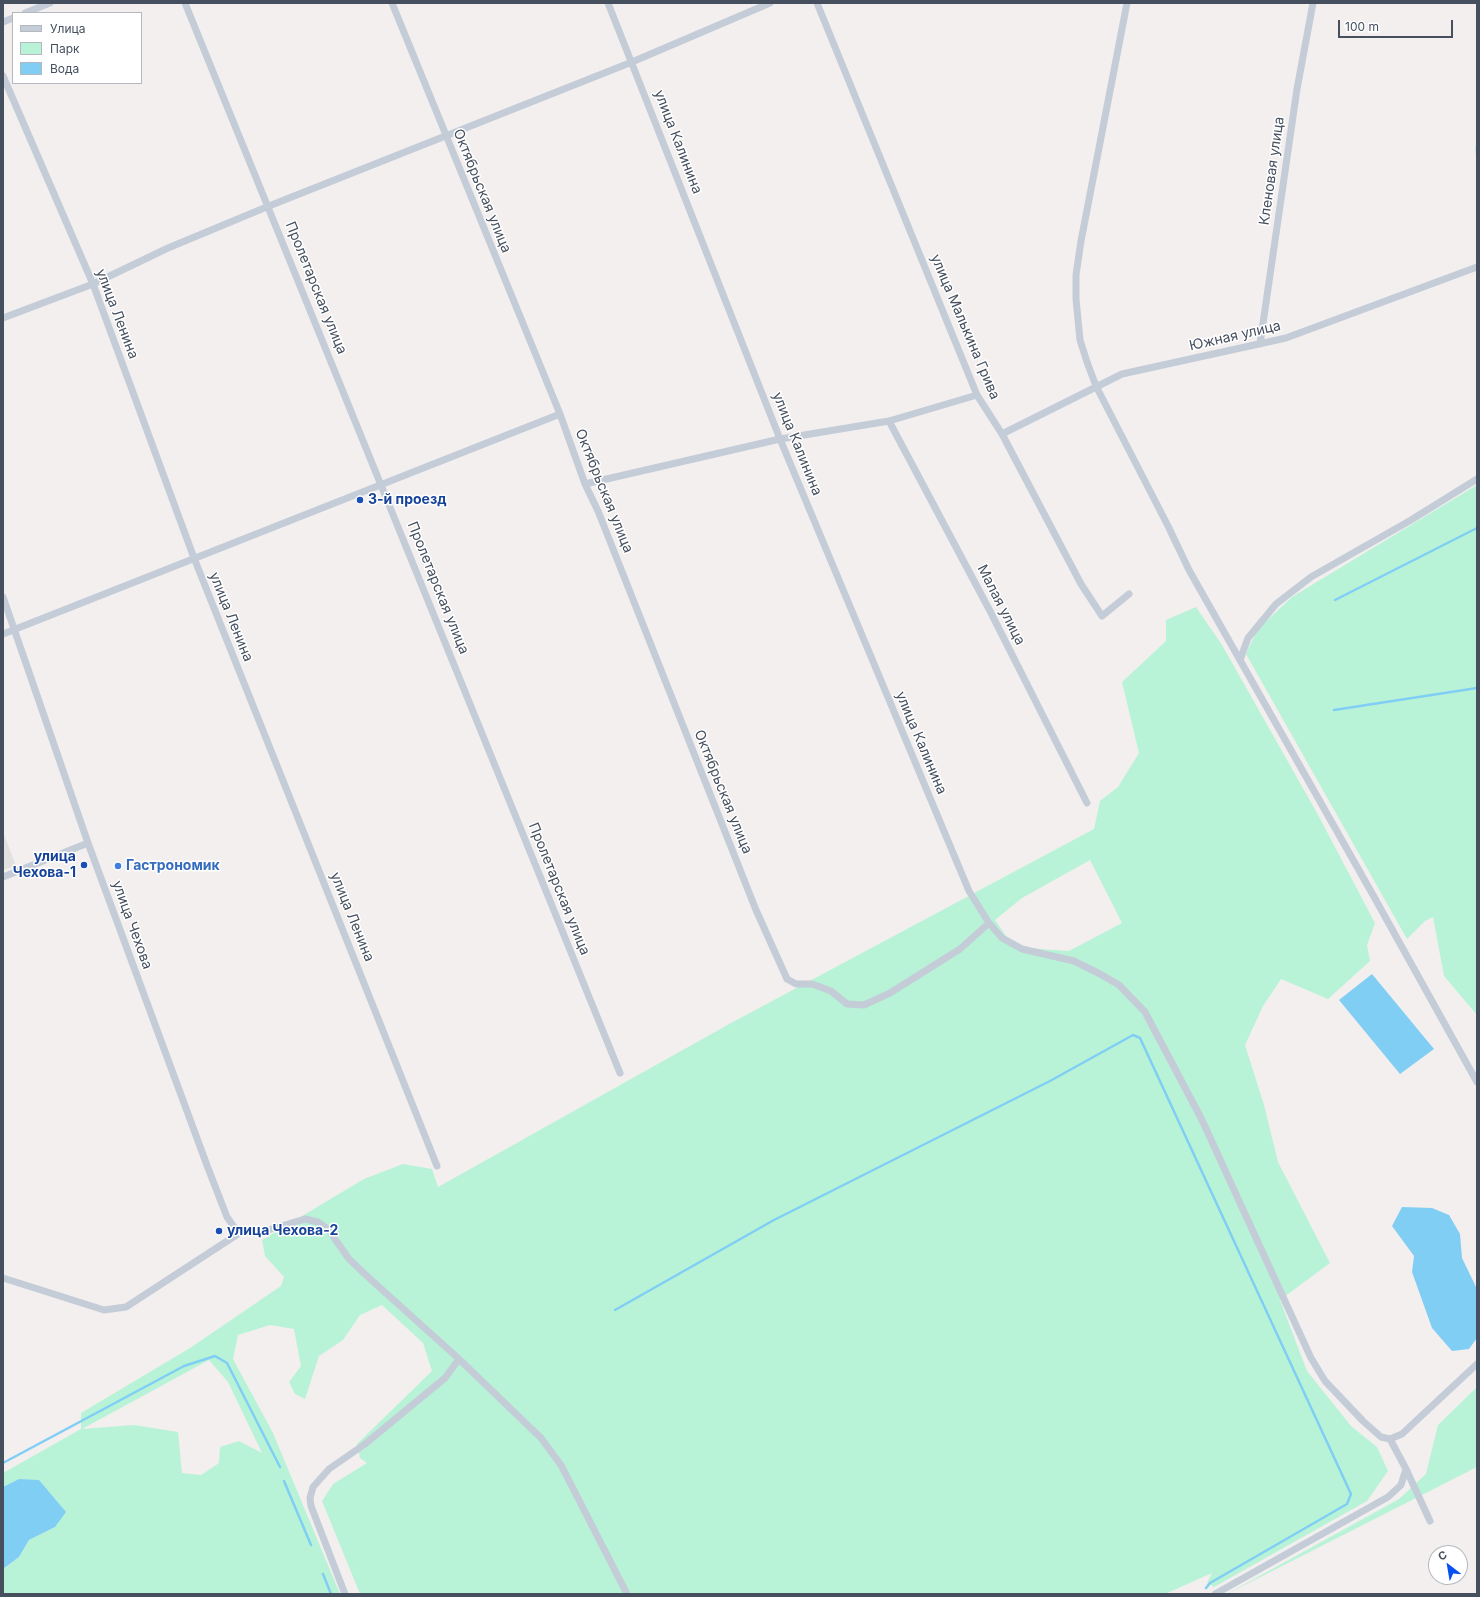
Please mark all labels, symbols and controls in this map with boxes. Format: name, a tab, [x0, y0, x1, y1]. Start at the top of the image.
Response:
legend	[12, 12, 142, 84]
scale bar	[1340, 12, 1455, 38]
text: 100 m	[1345, 19, 1379, 34]
text: Улица	[50, 21, 85, 36]
text: Парк	[50, 41, 80, 56]
text: Вода	[50, 61, 79, 76]
street label: улица Калинина	[650, 88, 706, 196]
street label: Кленовая улица	[1256, 116, 1288, 226]
street label: Октябрьская улица	[449, 127, 515, 255]
street label: Пролетарская улица	[282, 219, 350, 357]
street label: улица Малькина Грива	[927, 252, 1003, 402]
street label: улица Ленина	[92, 267, 142, 361]
street label: Южная улица	[1188, 317, 1282, 355]
street label: улица Калинина	[769, 390, 825, 498]
street label: Октябрьская улица	[571, 427, 637, 555]
place label: 3-й проезд	[368, 492, 447, 508]
marker: 3-й проезд	[355, 495, 365, 505]
street label: Пролетарская улица	[404, 519, 472, 657]
street label: Малая улица	[974, 562, 1028, 648]
street label: улица Ленина	[205, 570, 257, 664]
street label: улица Калинина	[892, 689, 950, 797]
street label: Октябрьская улица	[690, 728, 756, 856]
street label: Пролетарская улица	[525, 820, 593, 958]
place label: улица Чехова-1	[13, 849, 76, 882]
place label: Гастрономик	[126, 858, 220, 874]
marker: улица Чехова-1	[79, 860, 89, 870]
marker: Гастрономик	[113, 861, 123, 871]
street label: улица Ленина	[326, 870, 378, 964]
street label: улица Чехова	[108, 878, 156, 972]
place label: улица Чехова-2	[227, 1223, 338, 1239]
marker: улица Чехова-2	[214, 1226, 224, 1236]
north arrow	[1428, 1545, 1468, 1585]
text: С	[1435, 1547, 1449, 1564]

